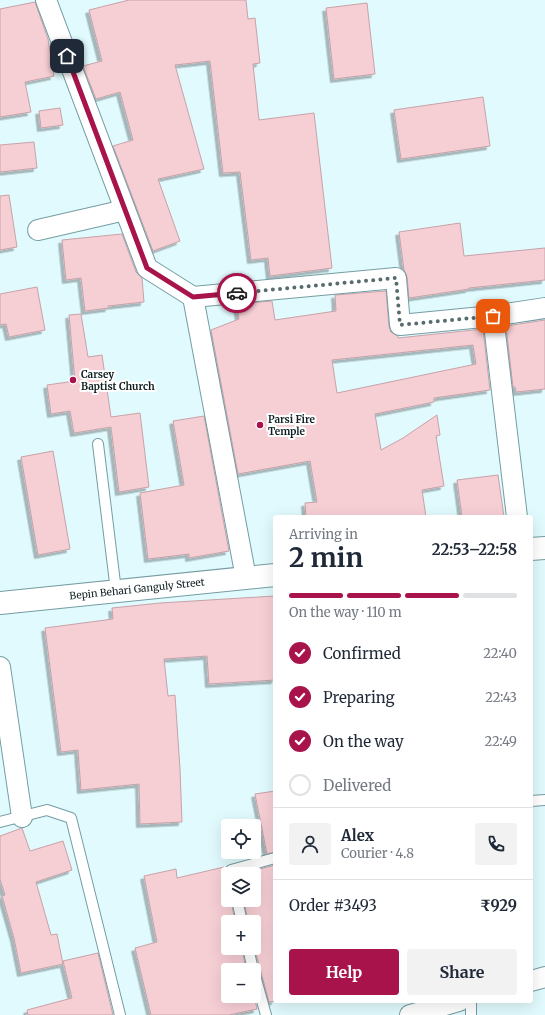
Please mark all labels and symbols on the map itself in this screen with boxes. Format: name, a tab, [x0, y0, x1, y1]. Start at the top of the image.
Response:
pin	[50, 39, 84, 73]
courier	[217, 273, 257, 313]
pin	[476, 299, 510, 333]
place label: Carsey Baptist Church	[81, 368, 155, 393]
marker: Carsey Baptist Church	[68, 375, 78, 385]
place label: Parsi Fire Temple	[268, 413, 315, 438]
marker: Parsi Fire Temple	[255, 420, 265, 430]
street label: Bepin Behari Ganguly Street	[69, 575, 205, 603]

